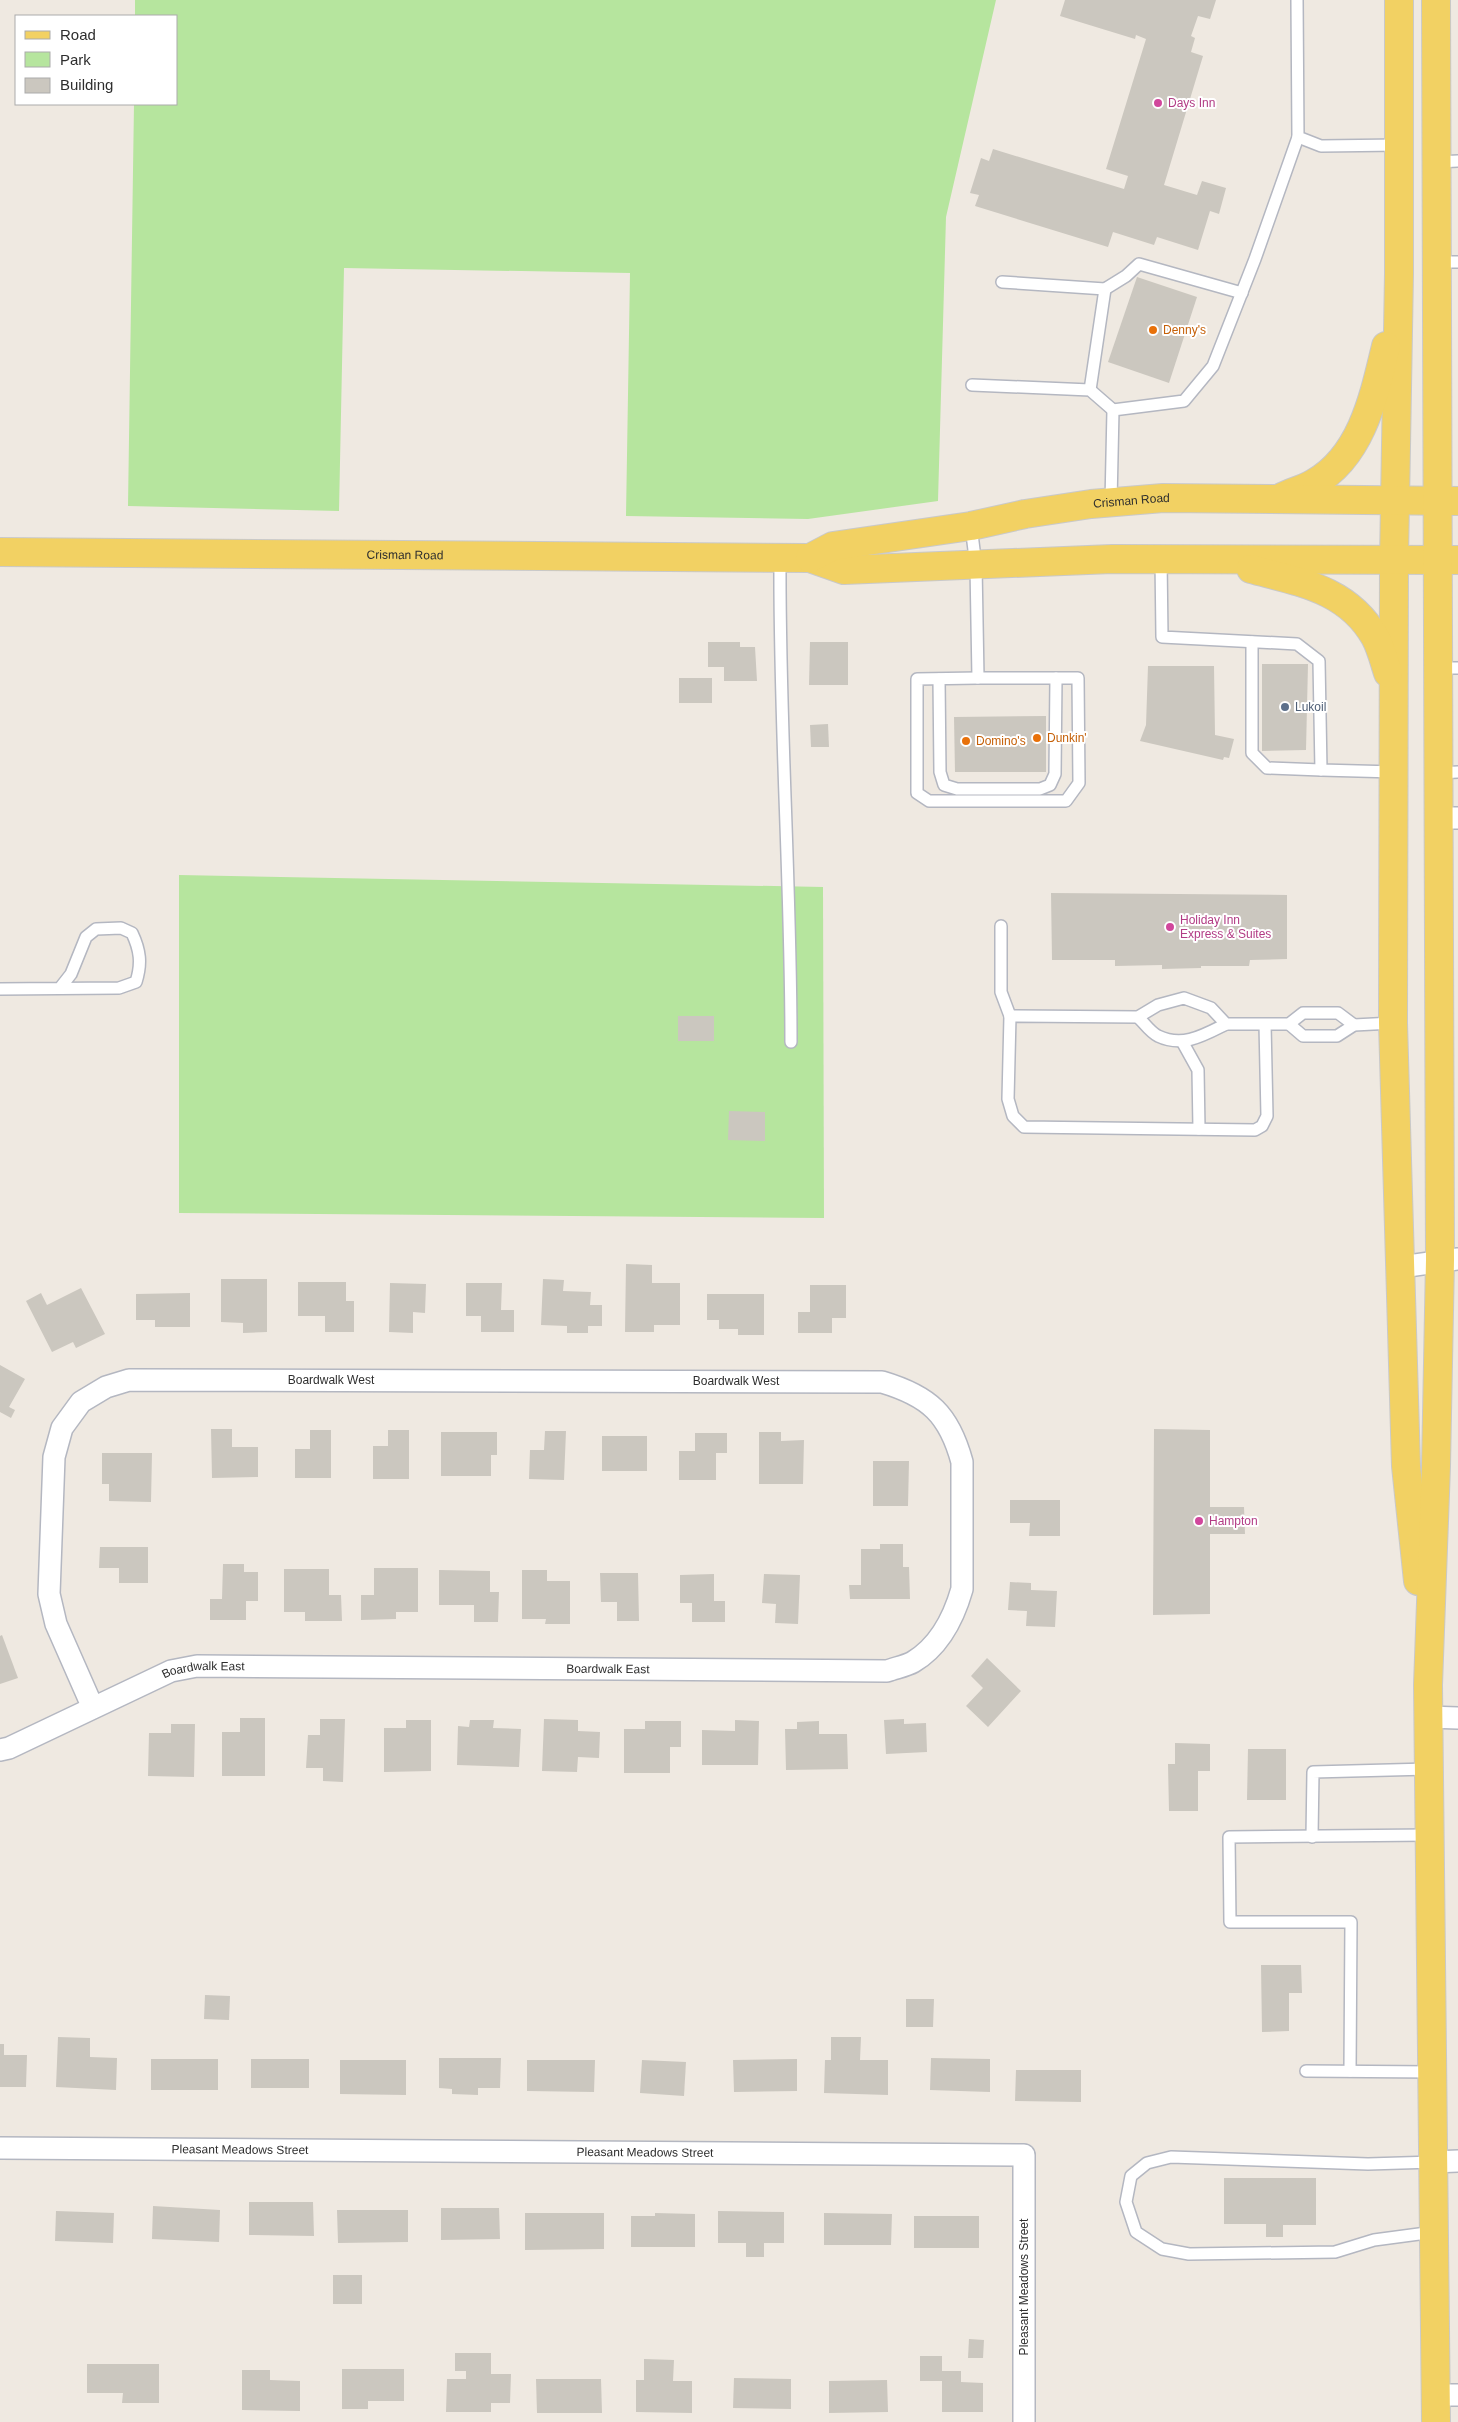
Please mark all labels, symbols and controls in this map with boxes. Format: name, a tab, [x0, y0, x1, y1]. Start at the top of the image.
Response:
legend	[15, 15, 178, 105]
text: Road	[60, 26, 96, 43]
text: Park	[60, 51, 91, 68]
text: Building	[60, 76, 113, 93]
place label: Days Inn	[1168, 96, 1215, 110]
marker: Days Inn	[1152, 97, 1164, 109]
place label: Denny's	[1163, 323, 1206, 337]
marker: Denny's	[1147, 324, 1159, 336]
street label: Crisman Road	[1093, 491, 1170, 511]
street label: Crisman Road	[367, 548, 443, 562]
place label: Lukoil	[1295, 700, 1326, 714]
marker: Lukoil	[1279, 701, 1291, 713]
place label: Dunkin'	[1047, 731, 1087, 745]
marker: Dunkin'	[1031, 732, 1043, 744]
place label: Domino's	[976, 734, 1026, 748]
marker: Domino's	[960, 735, 972, 747]
place label: Holiday Inn Express & Suites	[1180, 913, 1271, 941]
marker: Holiday Inn Express & Suites	[1164, 921, 1176, 933]
street label: Boardwalk West	[288, 1373, 375, 1387]
street label: Boardwalk West	[693, 1374, 780, 1388]
place label: Hampton	[1209, 1514, 1258, 1528]
marker: Hampton	[1193, 1515, 1205, 1527]
street label: Boardwalk East	[160, 1659, 245, 1681]
street label: Boardwalk East	[566, 1662, 650, 1676]
street label: Pleasant Meadows Street	[171, 2142, 309, 2157]
street label: Pleasant Meadows Street	[576, 2145, 714, 2160]
street label: Pleasant Meadows Street	[1017, 2218, 1031, 2355]

